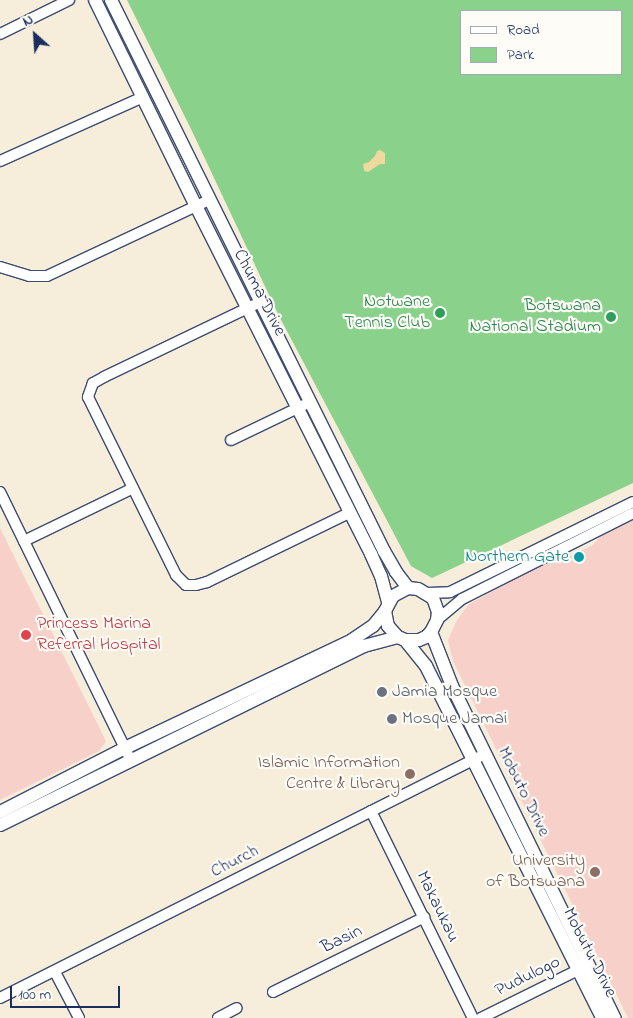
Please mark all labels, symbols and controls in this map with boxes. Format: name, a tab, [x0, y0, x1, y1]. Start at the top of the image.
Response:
north arrow	[10, 10, 60, 60]
text: N	[19, 10, 37, 33]
legend	[460, 10, 623, 75]
text: Road	[507, 19, 540, 41]
text: Park	[507, 44, 534, 66]
street label: Chuma Drive	[228, 246, 290, 340]
place label: Notwane Tennis Club	[344, 292, 430, 334]
place label: Botswana National Stadium	[469, 296, 601, 338]
marker: Notwane Tennis Club	[434, 307, 446, 319]
marker: Botswana National Stadium	[605, 311, 617, 323]
place label: Northern Gate	[465, 546, 569, 568]
marker: Northern Gate	[573, 551, 585, 563]
place label: Princess Marina Referral Hospital	[37, 614, 161, 656]
marker: Princess Marina Referral Hospital	[19, 628, 33, 642]
place label: Jamia Mosque	[392, 681, 497, 703]
marker: Jamia Mosque	[376, 686, 388, 698]
place label: Mosque Jamai	[402, 708, 507, 730]
marker: Mosque Jamai	[386, 713, 398, 725]
street label: Mobuto Drive	[492, 744, 554, 840]
place label: Islamic Information Centre & Library	[258, 753, 400, 796]
marker: Islamic Information Centre & Library	[404, 768, 416, 780]
street label: Church	[207, 841, 263, 883]
place label: University of Botswana	[486, 851, 585, 894]
marker: University of Botswana	[589, 866, 601, 878]
street label: Makaukau	[411, 868, 463, 946]
street label: Mobutu Drive	[557, 904, 621, 1002]
street label: Basin	[318, 921, 366, 959]
street label: Pudulogo	[492, 952, 564, 1002]
scale bar	[12, 976, 122, 1008]
text: 100 m	[18, 984, 51, 1006]

